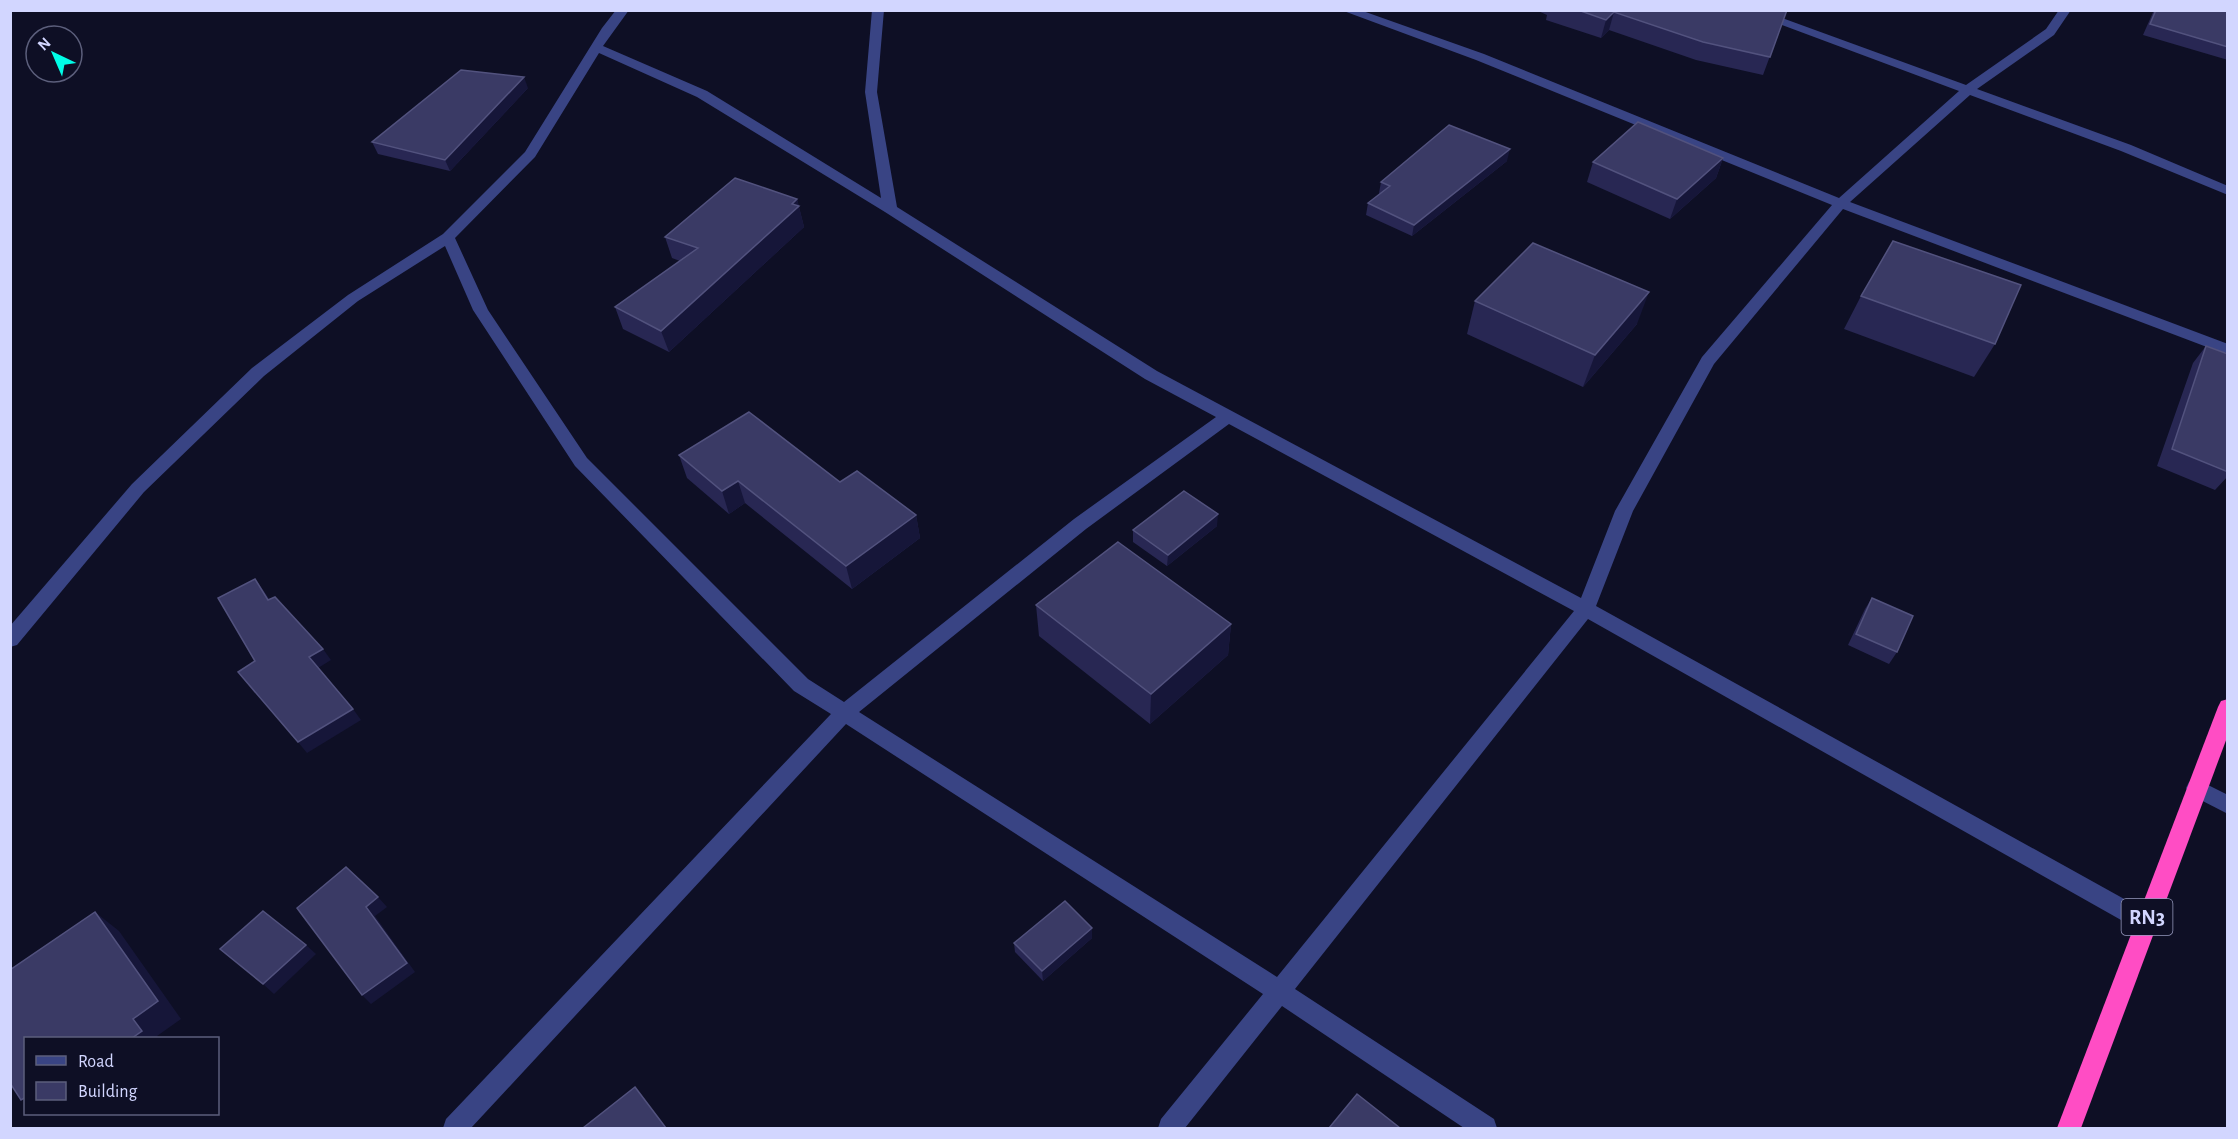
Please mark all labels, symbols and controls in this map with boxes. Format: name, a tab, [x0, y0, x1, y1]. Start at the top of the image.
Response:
north arrow	[24, 24, 84, 84]
text: N	[35, 34, 54, 54]
road number: RN3	[2122, 899, 2172, 935]
legend	[24, 1037, 219, 1115]
text: Road	[78, 1053, 114, 1071]
text: Building	[78, 1083, 138, 1101]

